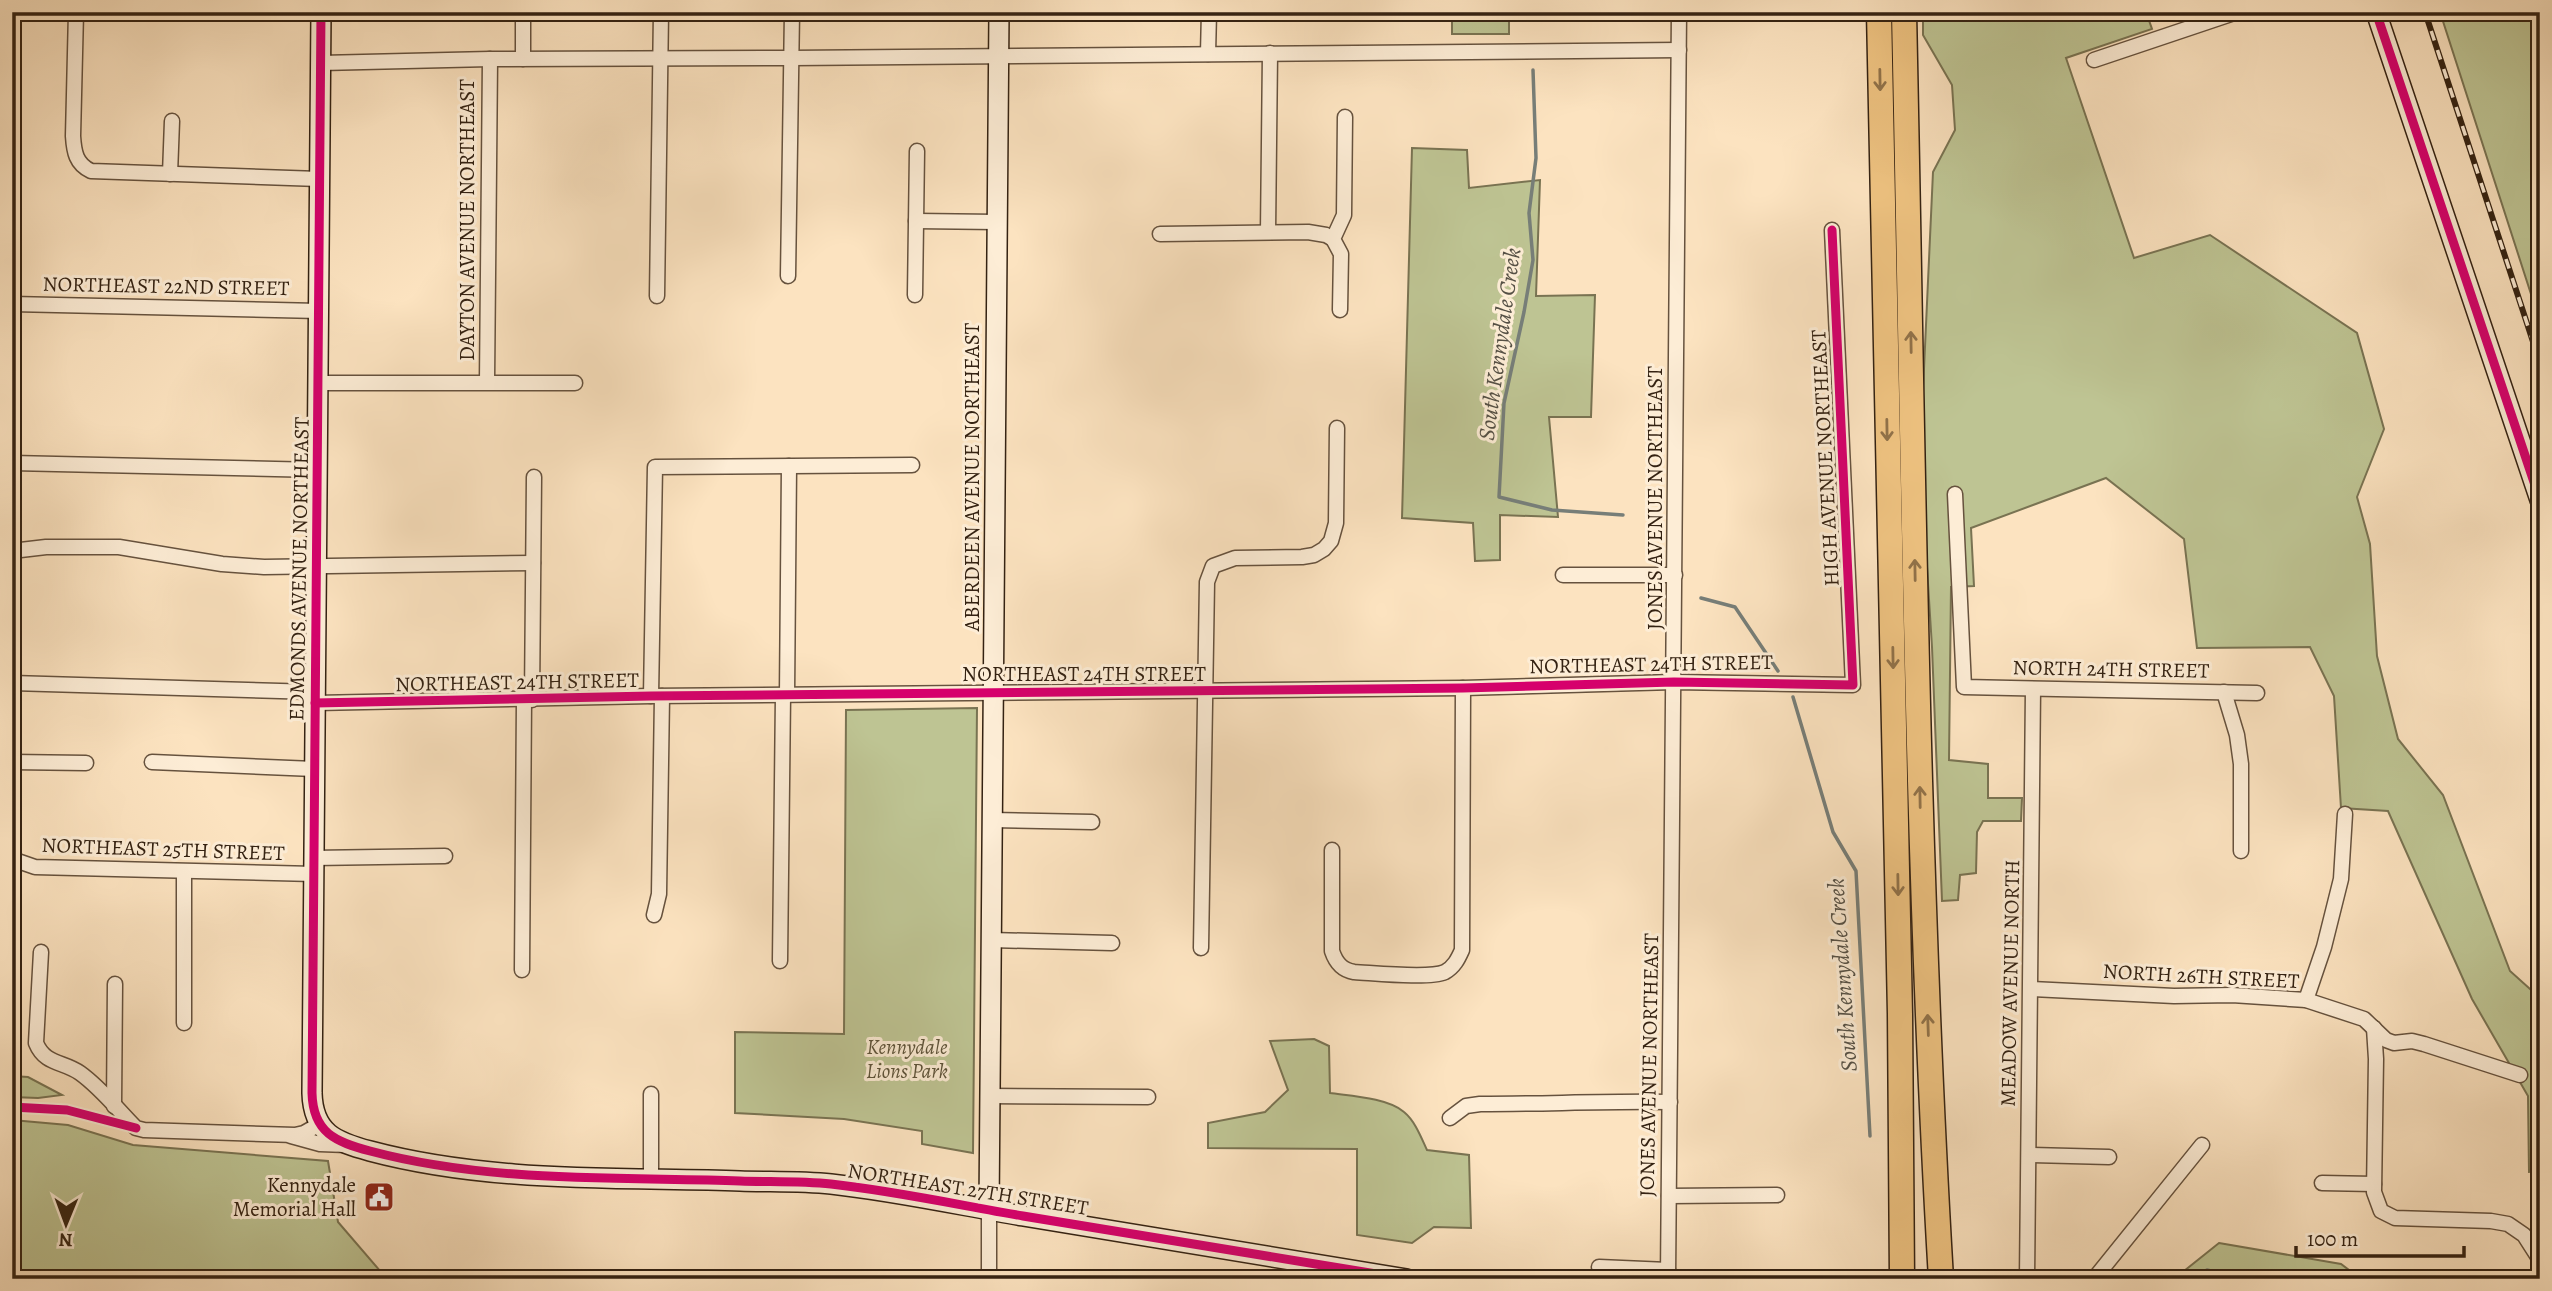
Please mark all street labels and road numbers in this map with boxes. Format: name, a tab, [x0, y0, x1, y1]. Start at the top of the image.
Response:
street label: DAYTON AVENUE NORTHEAST	[453, 79, 481, 361]
street label: NORTHEAST 22ND STREET	[42, 270, 290, 302]
street label: ABERDEEN AVENUE NORTHEAST	[958, 322, 986, 632]
street label: HIGH AVENUE NORTHEAST	[1804, 328, 1846, 587]
street label: JONES AVENUE NORTHEAST	[1641, 366, 1669, 630]
street label: EDMONDS AVENUE NORTHEAST	[282, 416, 316, 721]
street label: NORTHEAST 24TH STREET	[1529, 648, 1774, 680]
street label: NORTH 24TH STREET	[2012, 653, 2210, 685]
street label: NORTHEAST 24TH STREET	[962, 660, 1206, 688]
street label: NORTHEAST 24TH STREET	[395, 666, 640, 698]
street label: NORTHEAST 25TH STREET	[41, 831, 286, 867]
street label: MEADOW AVENUE NORTH	[1994, 859, 2026, 1107]
street label: JONES AVENUE NORTHEAST	[1633, 932, 1665, 1197]
street label: NORTH 26TH STREET	[2102, 957, 2301, 995]
street label: NORTHEAST 27TH STREET	[846, 1156, 1091, 1222]

